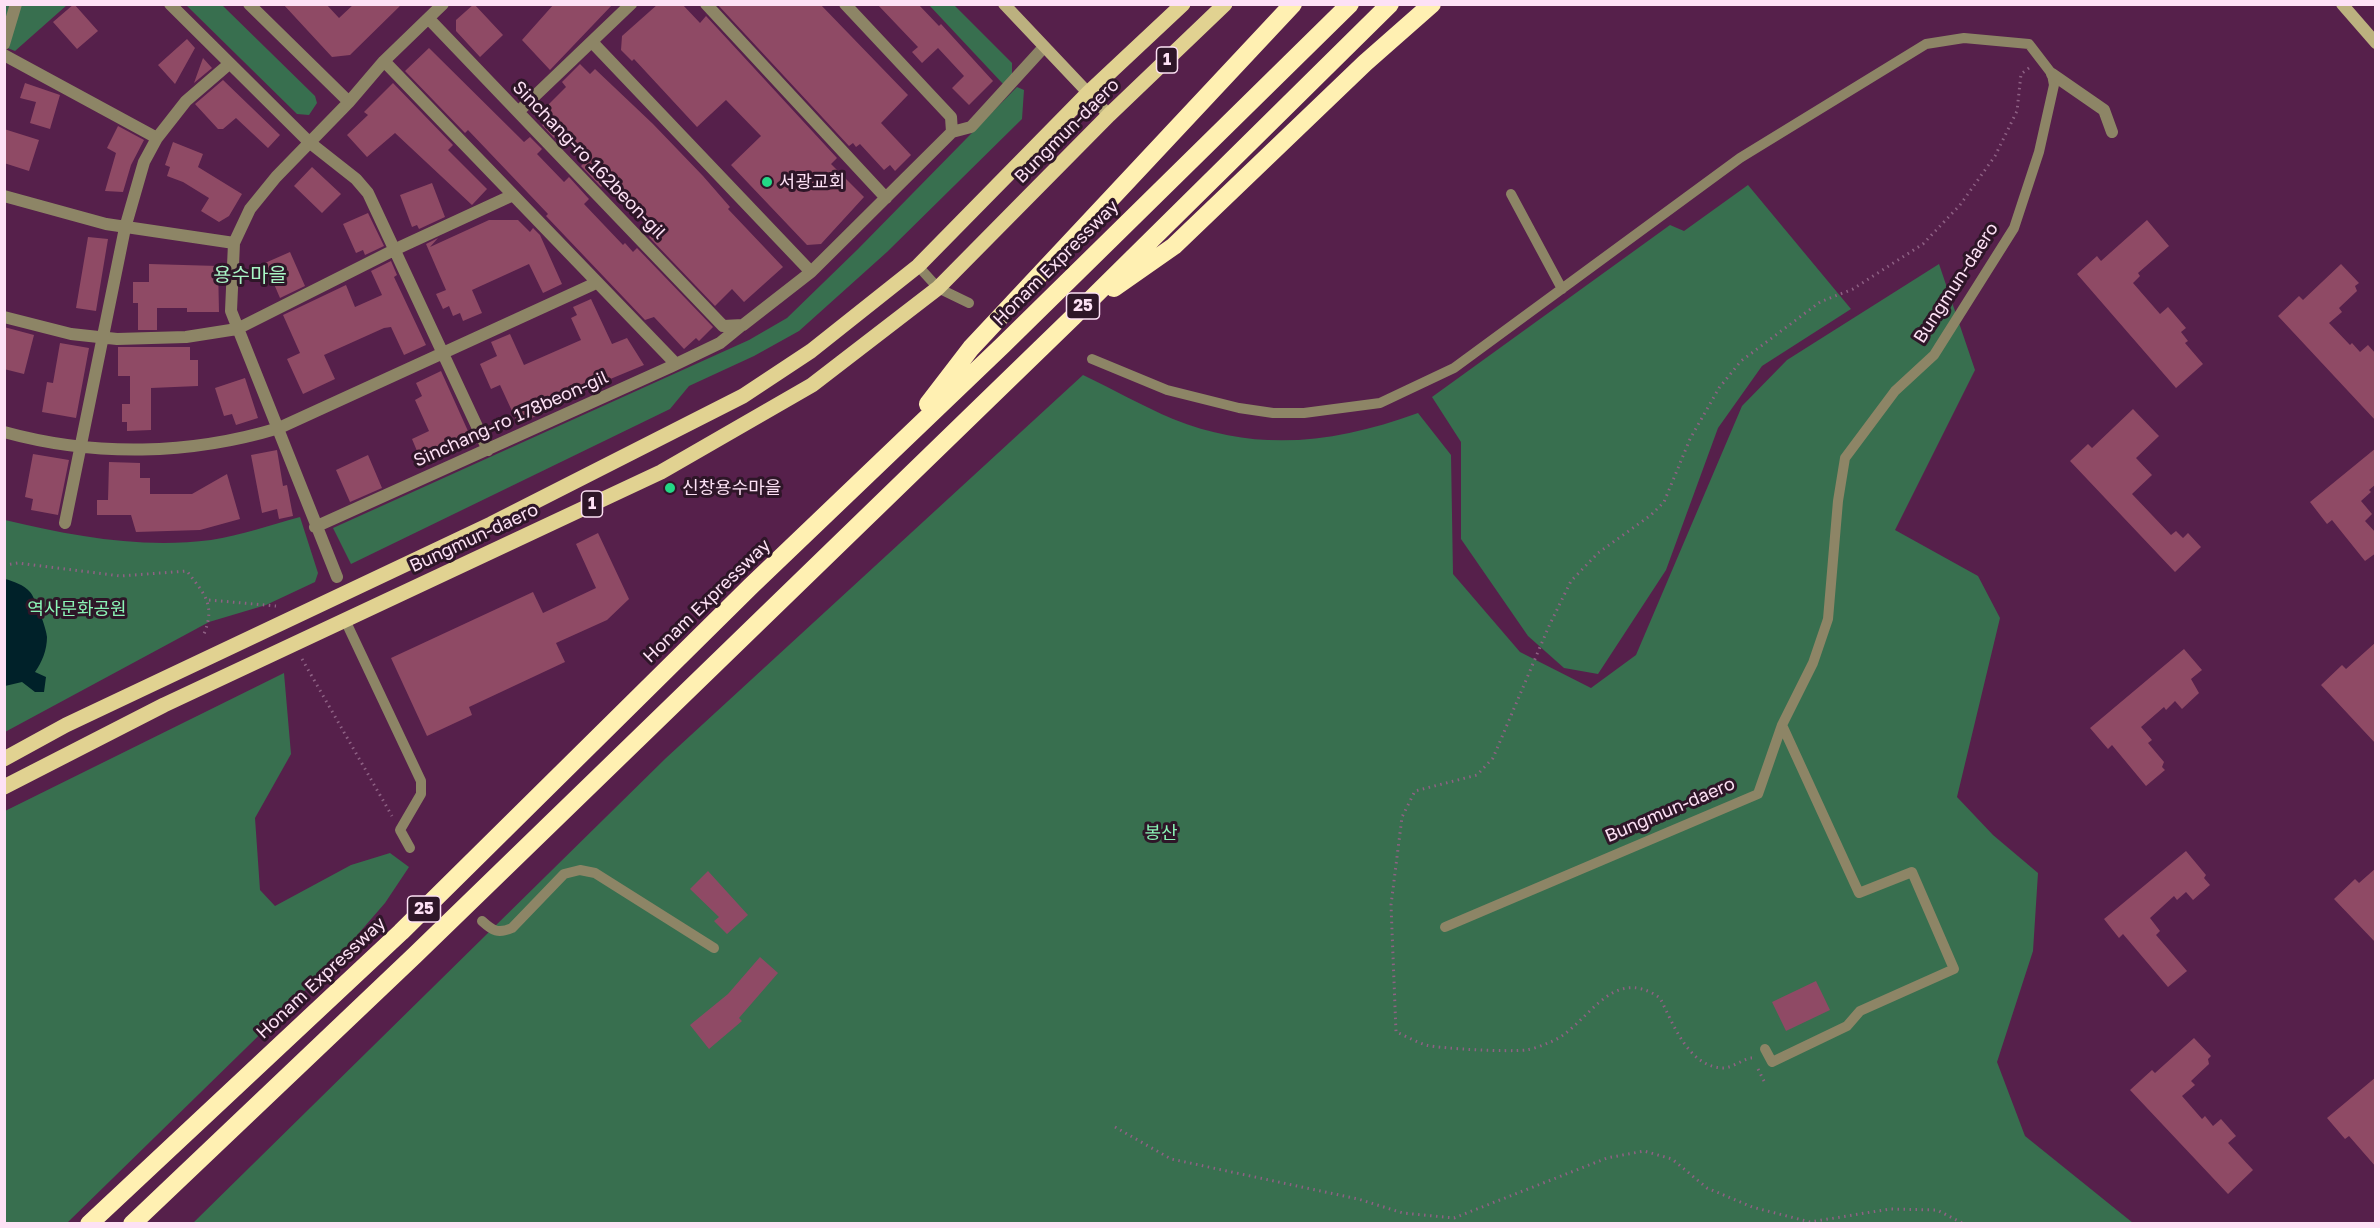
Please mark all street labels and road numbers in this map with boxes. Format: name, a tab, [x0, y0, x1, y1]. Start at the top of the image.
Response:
road number: 1	[1156, 47, 1178, 73]
street label: Bungmun-daero	[1010, 74, 1124, 188]
street label: Sinchang-ro 162beon-gil	[508, 76, 670, 244]
street label: Honam Expressway	[989, 196, 1123, 330]
street label: Bungmun-daero	[1909, 219, 2003, 347]
road number: 25	[1066, 293, 1100, 319]
street label: Sinchang-ro 178beon-gil	[410, 366, 612, 472]
road number: 1	[582, 491, 602, 517]
street label: Bungmun-daero	[406, 499, 542, 577]
street label: Honam Expressway	[639, 535, 775, 667]
street label: Bungmun-daero	[1602, 773, 1738, 847]
road number: 25	[408, 896, 440, 922]
street label: Honam Expressway	[252, 913, 390, 1043]

